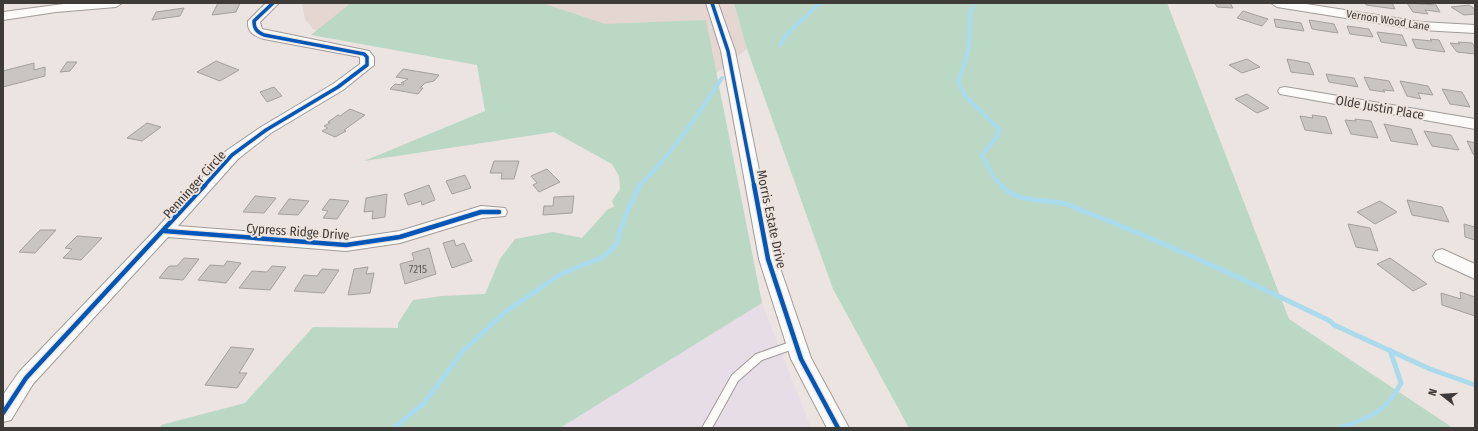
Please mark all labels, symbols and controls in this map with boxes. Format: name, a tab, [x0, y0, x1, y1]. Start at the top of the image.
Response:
street label: Vernon Wood Lane	[1345, 7, 1431, 33]
street label: Olde Justin Place	[1335, 92, 1425, 123]
street label: Penninger Circle	[160, 147, 229, 221]
street label: Morris Estate Drive	[754, 169, 789, 270]
street label: Cypress Ridge Drive	[246, 220, 350, 243]
house number: 7215	[409, 263, 427, 276]
north arrow	[1422, 375, 1462, 415]
text: N	[1426, 387, 1440, 397]

